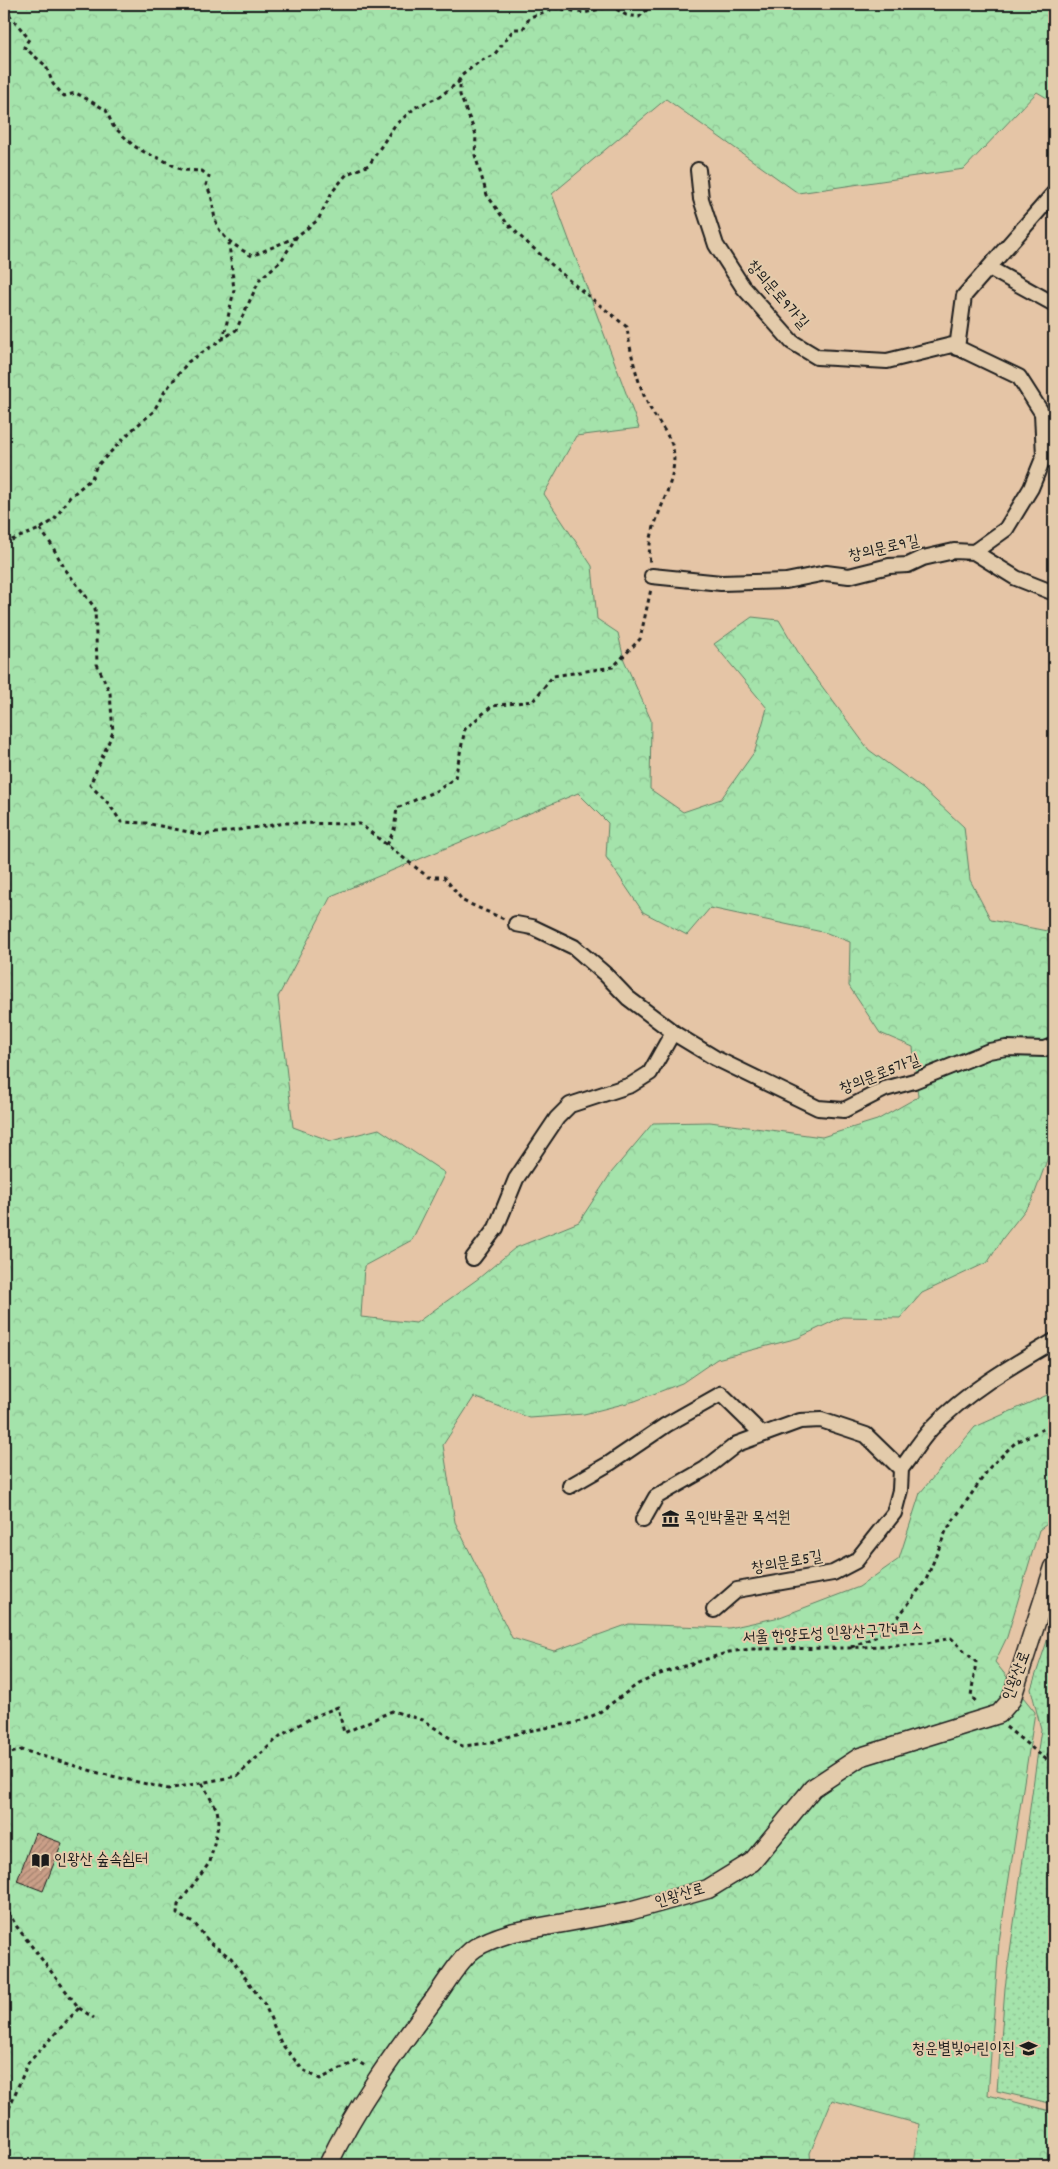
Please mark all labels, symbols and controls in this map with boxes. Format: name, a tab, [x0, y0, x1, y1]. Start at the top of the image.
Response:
street label: 창의문로9가길	[741, 256, 814, 335]
street label: 창의문로9길	[846, 530, 922, 568]
street label: 창의문로5가길	[836, 1049, 924, 1101]
place label: 목인박물관 목석원	[684, 1507, 791, 1530]
museum icon: 목인박물관 목석원	[660, 1508, 680, 1528]
street label: 창의문로5길	[750, 1545, 824, 1581]
street label: 서울 한양도성 인왕산구간4코스	[742, 1618, 924, 1650]
street label: 인왕산로	[997, 1648, 1037, 1704]
place label: 인왕산 숲속쉼터	[54, 1849, 148, 1872]
library icon: 인왕산 숲속쉼터	[30, 1850, 50, 1870]
street label: 인왕산로	[652, 1878, 708, 1914]
place label: 청운별빛어린이집	[912, 2038, 1015, 2061]
school or university icon: 청운별빛어린이집	[1019, 2039, 1039, 2059]

